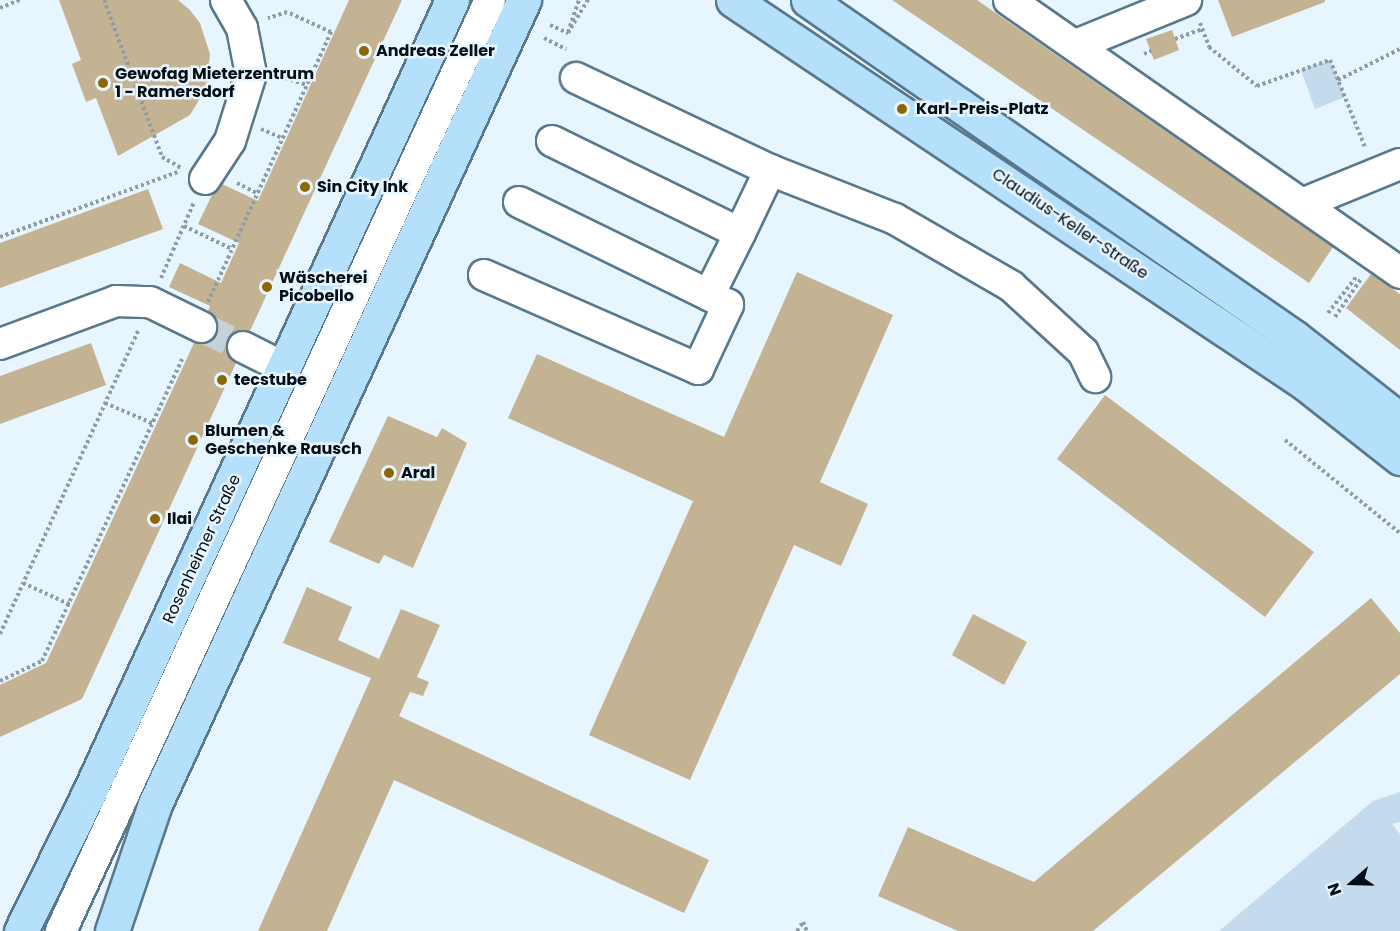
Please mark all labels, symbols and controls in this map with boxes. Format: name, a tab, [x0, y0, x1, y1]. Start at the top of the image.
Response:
place label: Andreas Zeller	[376, 41, 495, 61]
marker: Andreas Zeller	[357, 44, 371, 58]
place label: Gewofag Mieterzentrum 1 - Ramersdorf	[115, 64, 314, 102]
marker: Gewofag Mieterzentrum 1 - Ramersdorf	[96, 76, 110, 90]
place label: Karl-Preis-Platz	[916, 99, 1048, 119]
marker: Karl-Preis-Platz	[893, 100, 911, 118]
street label: Claudius-Keller-Straße	[988, 164, 1152, 284]
place label: Sin City Ink	[317, 177, 408, 197]
marker: Sin City Ink	[298, 180, 312, 194]
place label: Wäscherei Picobello	[279, 268, 367, 306]
marker: Wäscherei Picobello	[260, 280, 274, 294]
place label: tecstube	[234, 370, 307, 390]
marker: tecstube	[215, 373, 229, 387]
place label: Blumen & Geschenke Rausch	[205, 421, 362, 459]
marker: Blumen & Geschenke Rausch	[186, 433, 200, 447]
place label: Aral	[401, 463, 435, 483]
marker: Aral	[382, 466, 396, 480]
street label: Rosenheimer Straße	[159, 472, 245, 626]
place label: Ilai	[167, 509, 192, 529]
marker: Ilai	[148, 512, 162, 526]
north arrow	[1322, 853, 1382, 913]
text: N	[1322, 880, 1347, 899]

